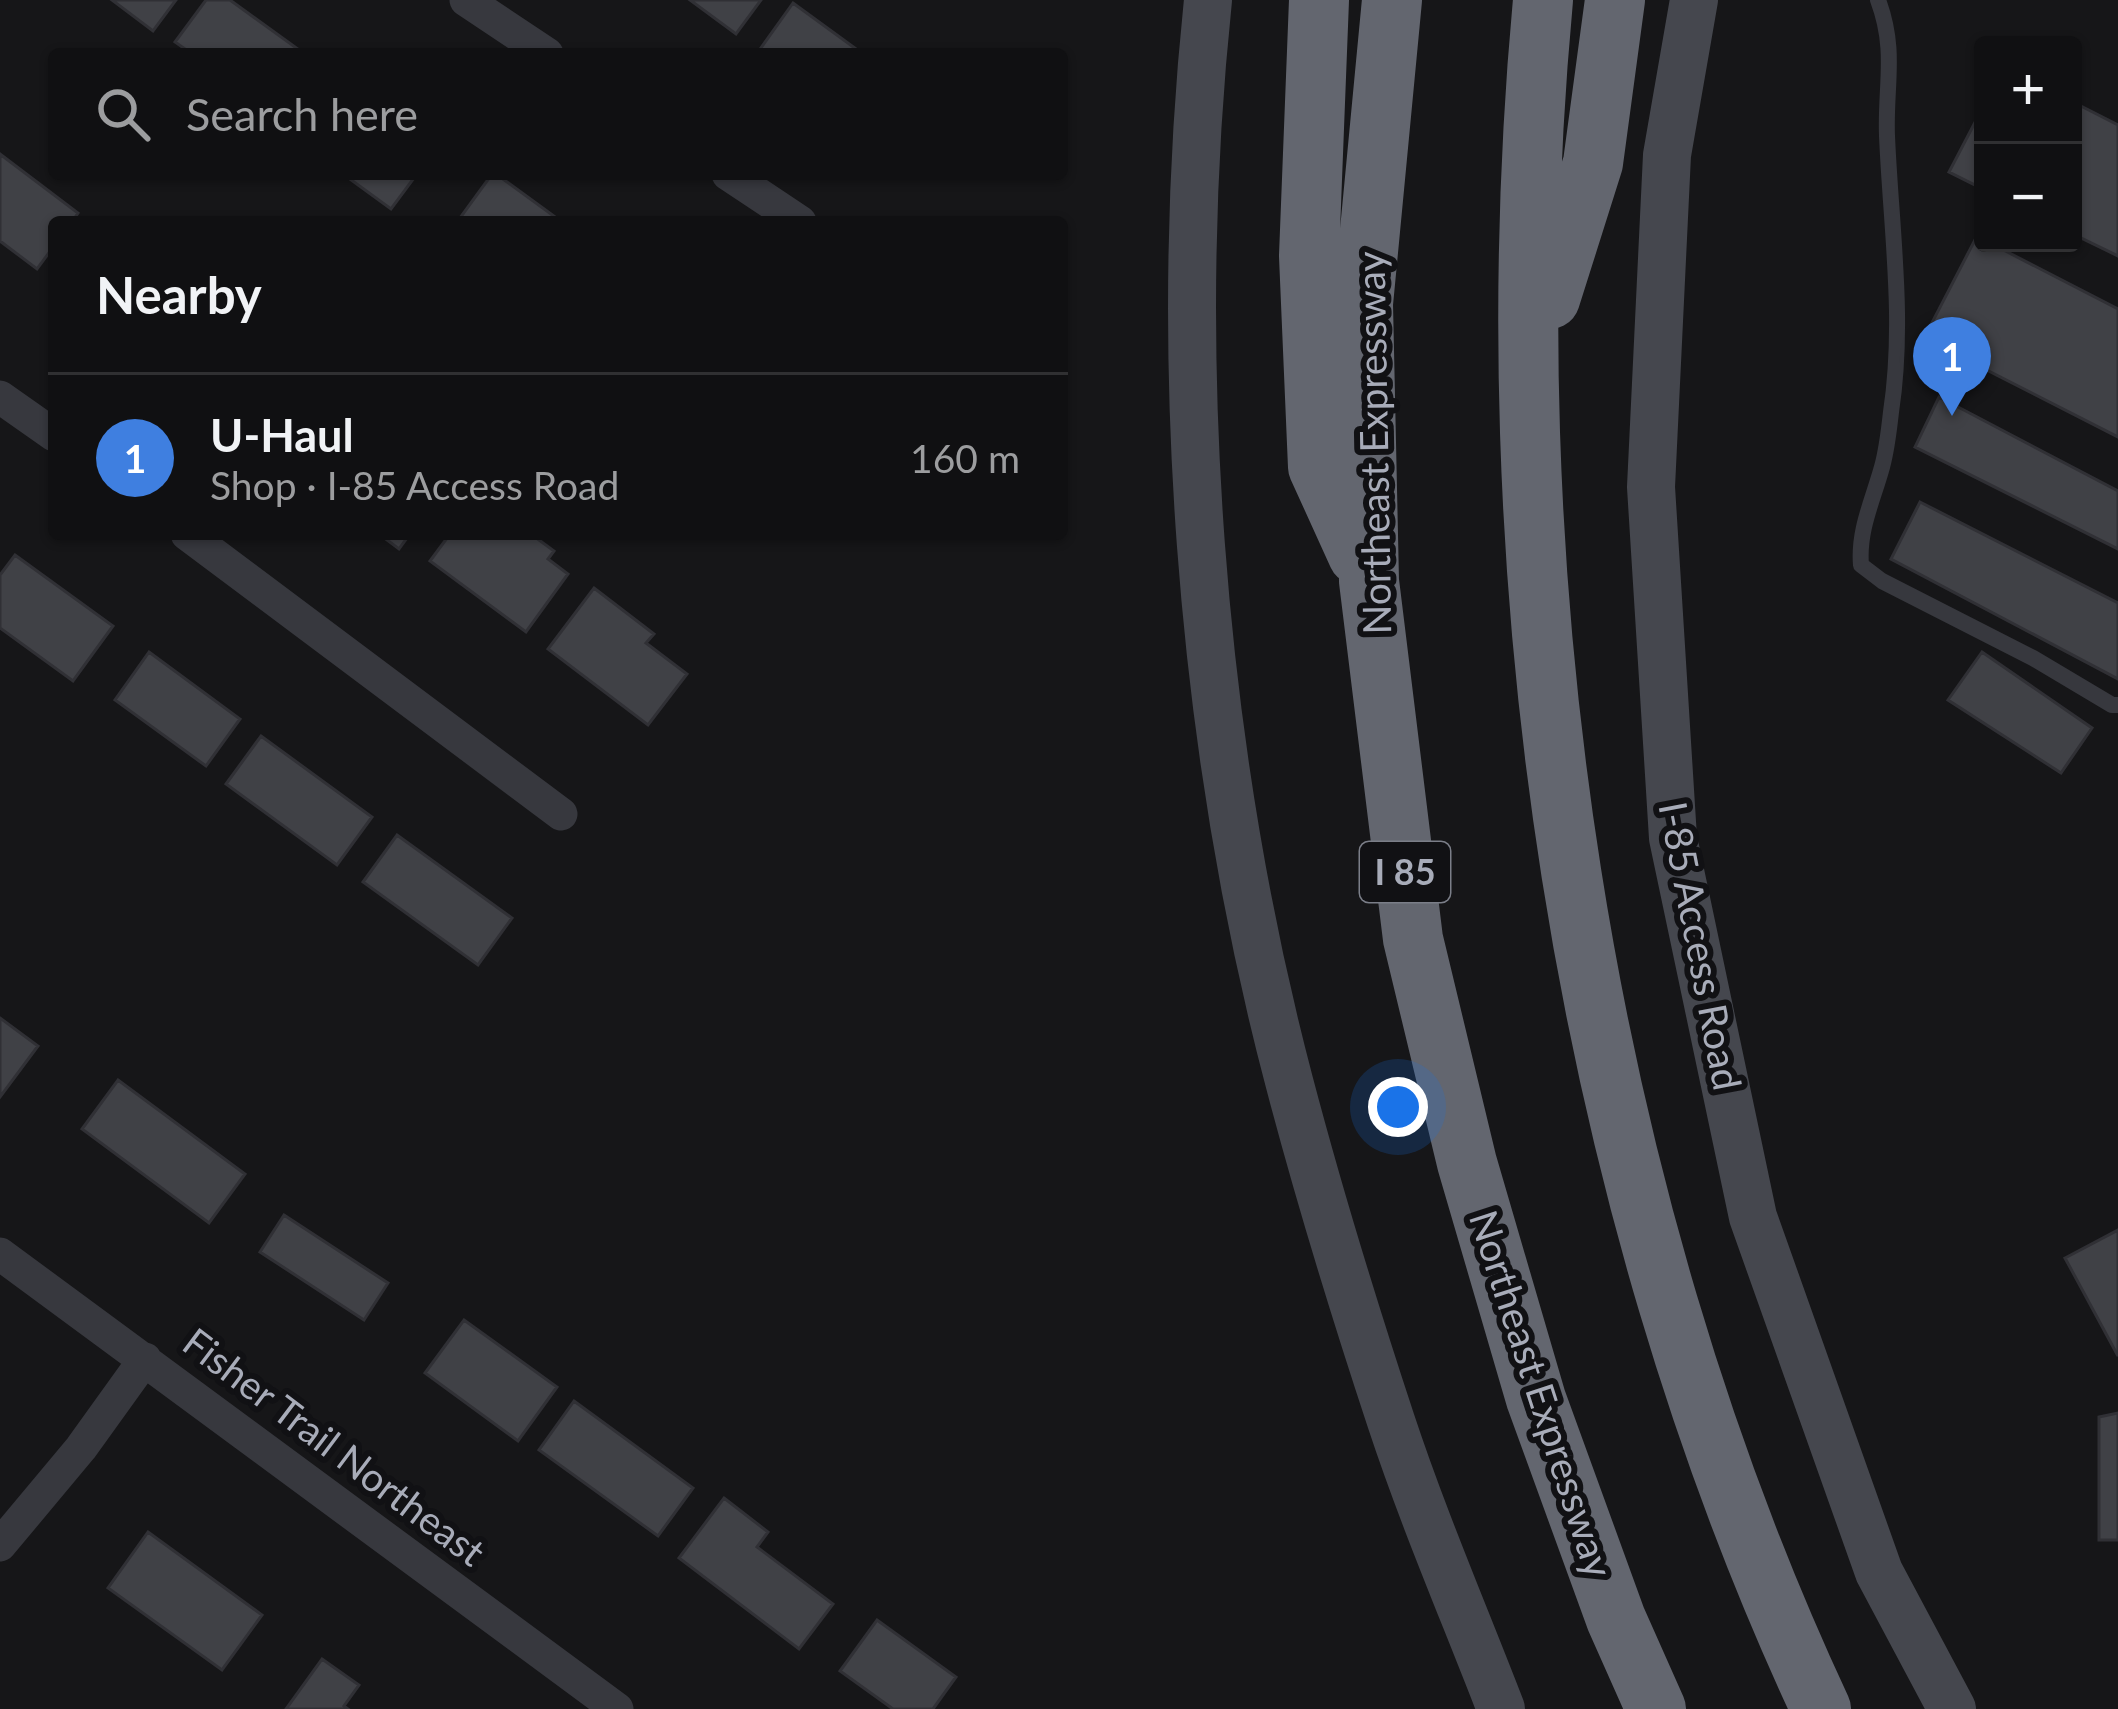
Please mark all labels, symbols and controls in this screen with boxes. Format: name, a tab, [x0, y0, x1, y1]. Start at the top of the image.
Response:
map controls	[1974, 36, 2082, 252]
button: +	[1974, 36, 2082, 144]
search box	[48, 48, 1068, 180]
icon: search	[90, 81, 156, 147]
text: Search here	[186, 87, 418, 141]
button: −	[1974, 144, 2082, 252]
street label: Northeast Expressway	[1347, 251, 1399, 635]
text: Nearby	[96, 264, 262, 325]
pin: 1	[1913, 317, 1991, 416]
text: U-Haul	[210, 408, 354, 462]
text: 1	[124, 435, 146, 481]
text: 160 m	[910, 435, 1020, 481]
text: Shop · I-85 Access Road	[210, 462, 619, 508]
street label: I-85 Access Road	[1650, 798, 1751, 1094]
road number: I 85	[1360, 842, 1450, 902]
your location	[1368, 1077, 1428, 1137]
street label: Northeast Expressway	[1461, 1204, 1623, 1583]
street label: Fisher Trail Northeast	[175, 1318, 494, 1575]

